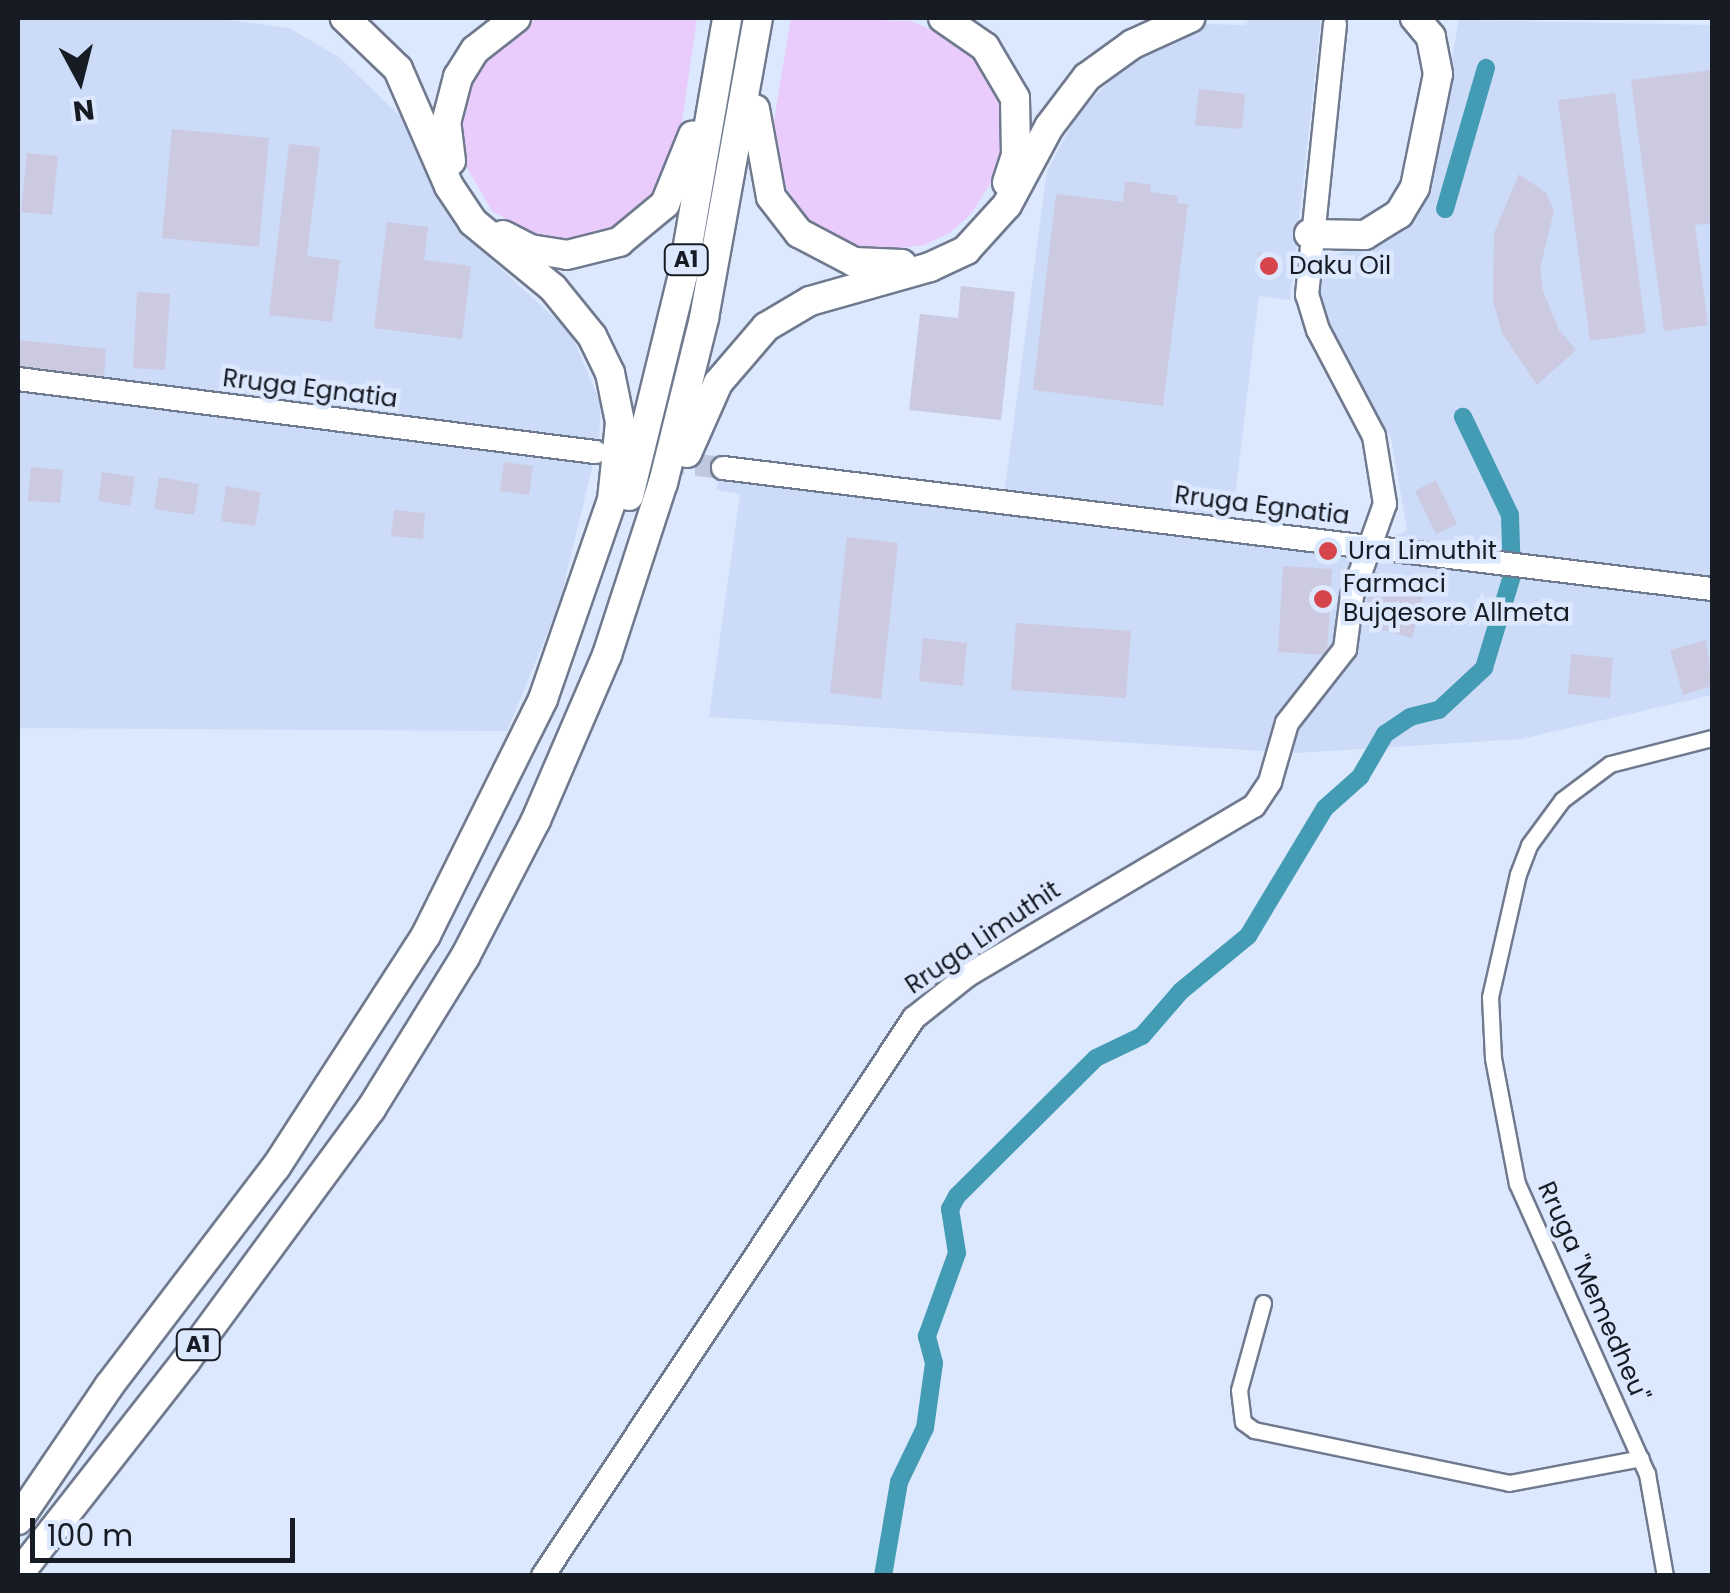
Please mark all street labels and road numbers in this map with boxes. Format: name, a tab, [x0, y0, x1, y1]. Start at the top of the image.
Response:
road number: A1	[664, 243, 708, 277]
street label: Rruga Egnatia	[221, 363, 399, 415]
street label: Rruga Egnatia	[1173, 480, 1351, 532]
street label: Rruga Limuthit	[900, 875, 1066, 1001]
street label: Rruga "Memedheu"	[1531, 1177, 1655, 1407]
road number: A1	[176, 1328, 220, 1362]

